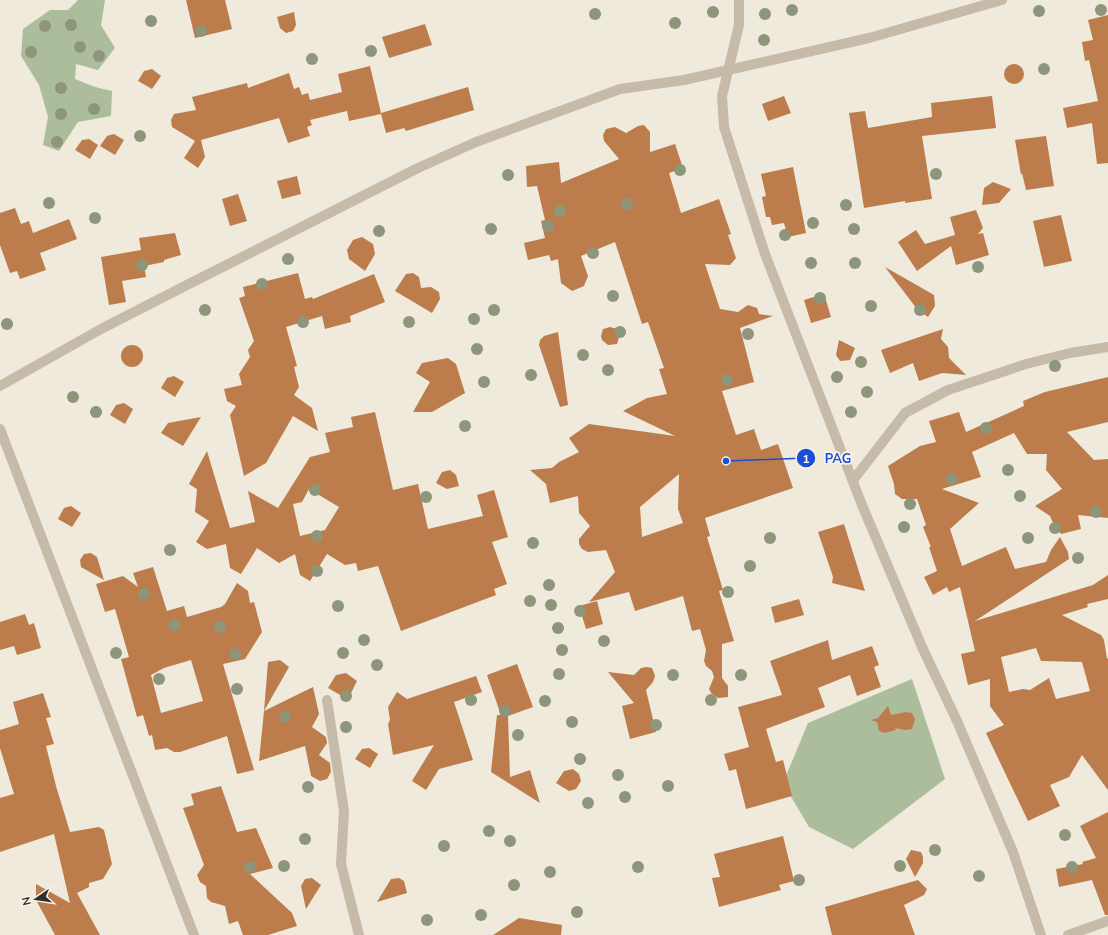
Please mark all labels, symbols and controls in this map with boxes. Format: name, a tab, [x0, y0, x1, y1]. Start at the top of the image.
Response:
callout: PAG	[796, 446, 859, 471]
text: PAG	[825, 450, 851, 468]
text: 1	[802, 451, 810, 467]
north arrow	[16, 879, 56, 919]
text: N	[19, 895, 35, 907]

